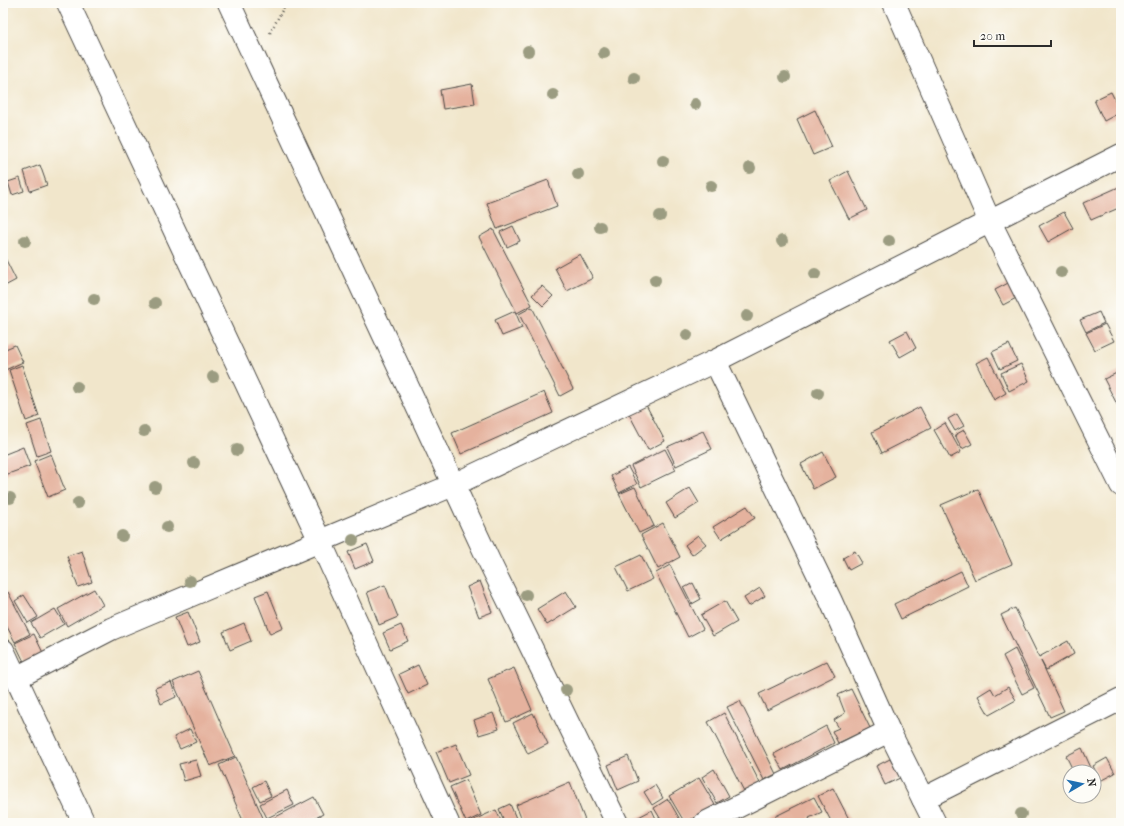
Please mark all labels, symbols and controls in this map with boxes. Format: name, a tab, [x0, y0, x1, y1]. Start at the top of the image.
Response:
scale bar	[974, 22, 1051, 48]
text: 20 m	[980, 29, 1005, 43]
north arrow	[1062, 764, 1102, 804]
text: N	[1084, 777, 1099, 788]

